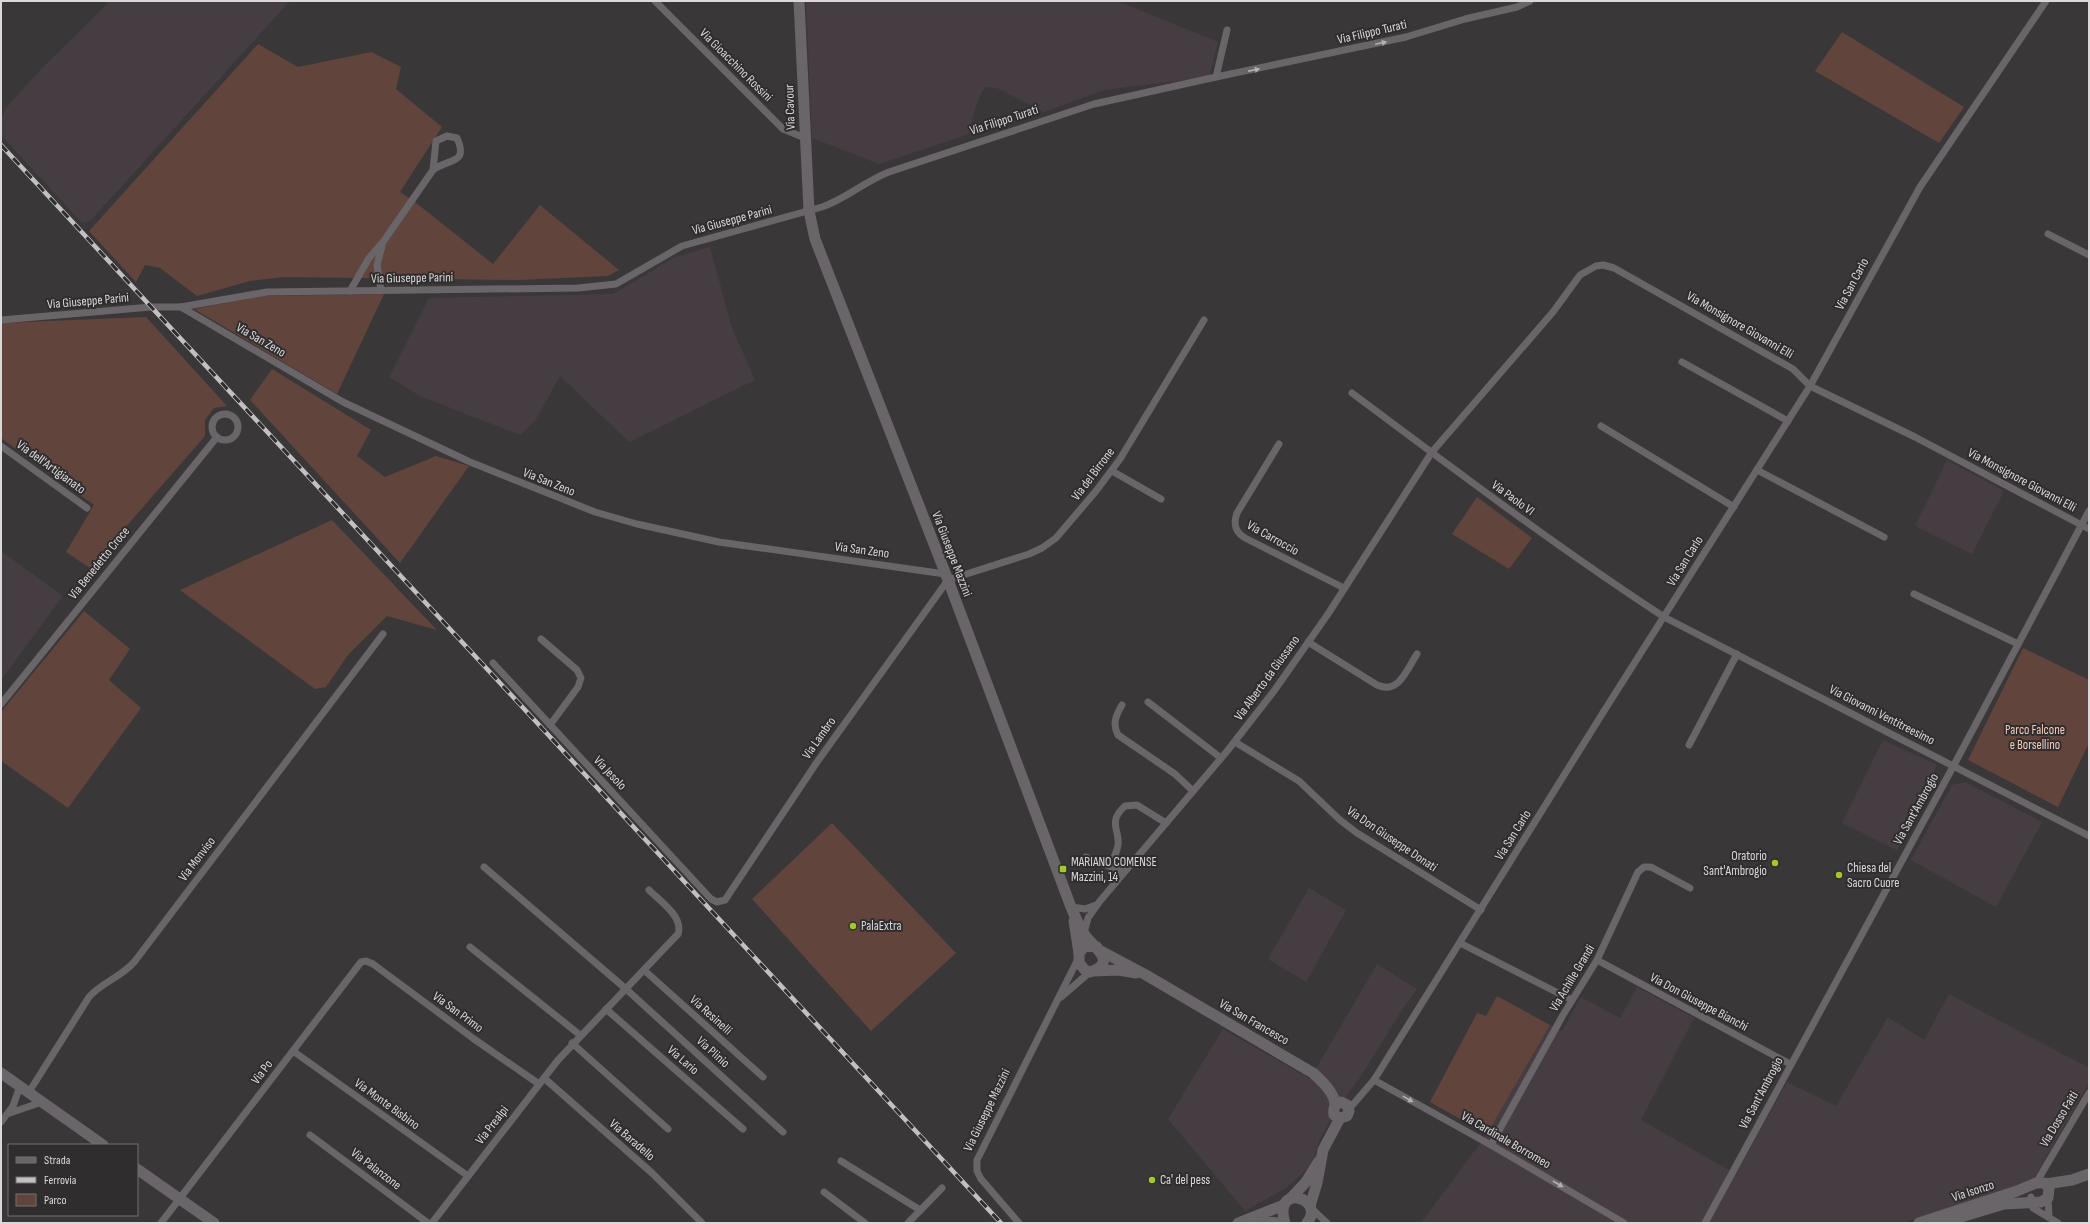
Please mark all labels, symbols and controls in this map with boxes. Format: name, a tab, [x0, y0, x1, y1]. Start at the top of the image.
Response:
street label: Via Filippo Turati	[1336, 16, 1408, 48]
street label: Via Gioacchino Rossini	[696, 25, 776, 105]
one-way arrow	[1375, 39, 1388, 45]
one-way arrow	[1248, 67, 1260, 73]
street label: Via Cavour	[781, 84, 799, 130]
street label: Via Filippo Turati	[968, 101, 1040, 139]
street label: Via Giuseppe Parini	[690, 202, 774, 238]
street label: Via San Carlo	[1832, 255, 1872, 313]
street label: Via Giuseppe Parini	[371, 269, 453, 287]
street label: Via Monsignore Giovanni Elli	[1684, 288, 1796, 362]
street label: Via Giuseppe Parini	[46, 289, 130, 313]
street label: Via San Zeno	[233, 319, 289, 361]
street label: Via dell'Artigianato	[13, 437, 89, 497]
street label: Via del Birrone	[1068, 444, 1118, 504]
street label: Via Monsignore Giovanni Elli	[1965, 445, 2079, 515]
street label: Via San Zeno	[521, 464, 577, 500]
street label: Via Paolo VI	[1488, 477, 1538, 519]
street label: Via Giuseppe Mazzini	[928, 509, 976, 599]
street label: Via Carroccio	[1244, 517, 1302, 559]
street label: Via Benedetto Croce	[65, 524, 133, 602]
street label: Via San Carlo	[1663, 533, 1707, 589]
street label: Via San Zeno	[834, 538, 890, 562]
street label: Via Alberto da Giussano	[1231, 632, 1303, 724]
street label: Via Giovanni Ventitreesimo	[1826, 681, 1938, 749]
street label: Via Lambro	[799, 714, 839, 762]
park label: Parco Falcone e Borsellino	[2005, 722, 2065, 753]
street label: Via Jesolo	[590, 753, 630, 793]
street label: Via Sant'Ambrogio	[1890, 771, 1942, 847]
street label: Via Don Giuseppe Donati	[1344, 803, 1440, 875]
street label: Via San Carlo	[1491, 807, 1535, 863]
street label: Via Monviso	[175, 834, 219, 884]
place label: Oratorio Sant'Ambrogio	[1703, 848, 1767, 879]
place label: MARIANO COMENSE Mazzini, 14	[1071, 854, 1157, 885]
marker: Oratorio Sant'Ambrogio	[1770, 858, 1780, 868]
place label: Chiesa del Sacro Cuore	[1847, 860, 1900, 891]
marker: MARIANO COMENSE Mazzini, 14	[1058, 864, 1068, 874]
marker: Chiesa del Sacro Cuore	[1834, 870, 1844, 880]
place label: PalaExtra	[861, 918, 901, 934]
marker: PalaExtra	[848, 921, 858, 931]
street label: Via Achille Grandi	[1546, 942, 1598, 1014]
street label: Via Don Giuseppe Bianchi	[1647, 969, 1751, 1035]
street label: Via San Primo	[429, 988, 487, 1036]
street label: Via Resinelli	[686, 992, 736, 1038]
street label: Via San Francesco	[1216, 996, 1292, 1048]
street label: Via Plinio	[693, 1033, 733, 1071]
street label: Via Lario	[664, 1042, 702, 1078]
street label: Via Sant'Ambrogio	[1735, 1054, 1787, 1132]
street label: Via Po	[248, 1057, 276, 1087]
street label: Via Giuseppe Mazzini	[960, 1066, 1014, 1154]
street label: Via Monte Bisbino	[351, 1075, 423, 1133]
street label: Via Dosso Faiti	[2036, 1088, 2082, 1150]
one-way arrow	[1402, 1096, 1414, 1103]
street label: Via Prealpi	[472, 1102, 512, 1148]
street label: Via Cardinale Borromeo	[1458, 1108, 1554, 1172]
street label: Via Baradello	[606, 1116, 658, 1164]
legend	[8, 1144, 138, 1216]
street label: Via Palanzone	[347, 1145, 405, 1193]
text: Strada	[44, 1153, 71, 1168]
place label: Ca' del pess	[1160, 1172, 1210, 1188]
text: Ferrovia	[44, 1173, 77, 1188]
marker: Ca' del pess	[1147, 1175, 1157, 1185]
street label: Via Isonzo	[1950, 1177, 1996, 1205]
one-way arrow	[1552, 1181, 1564, 1188]
text: Parco	[44, 1193, 67, 1208]

